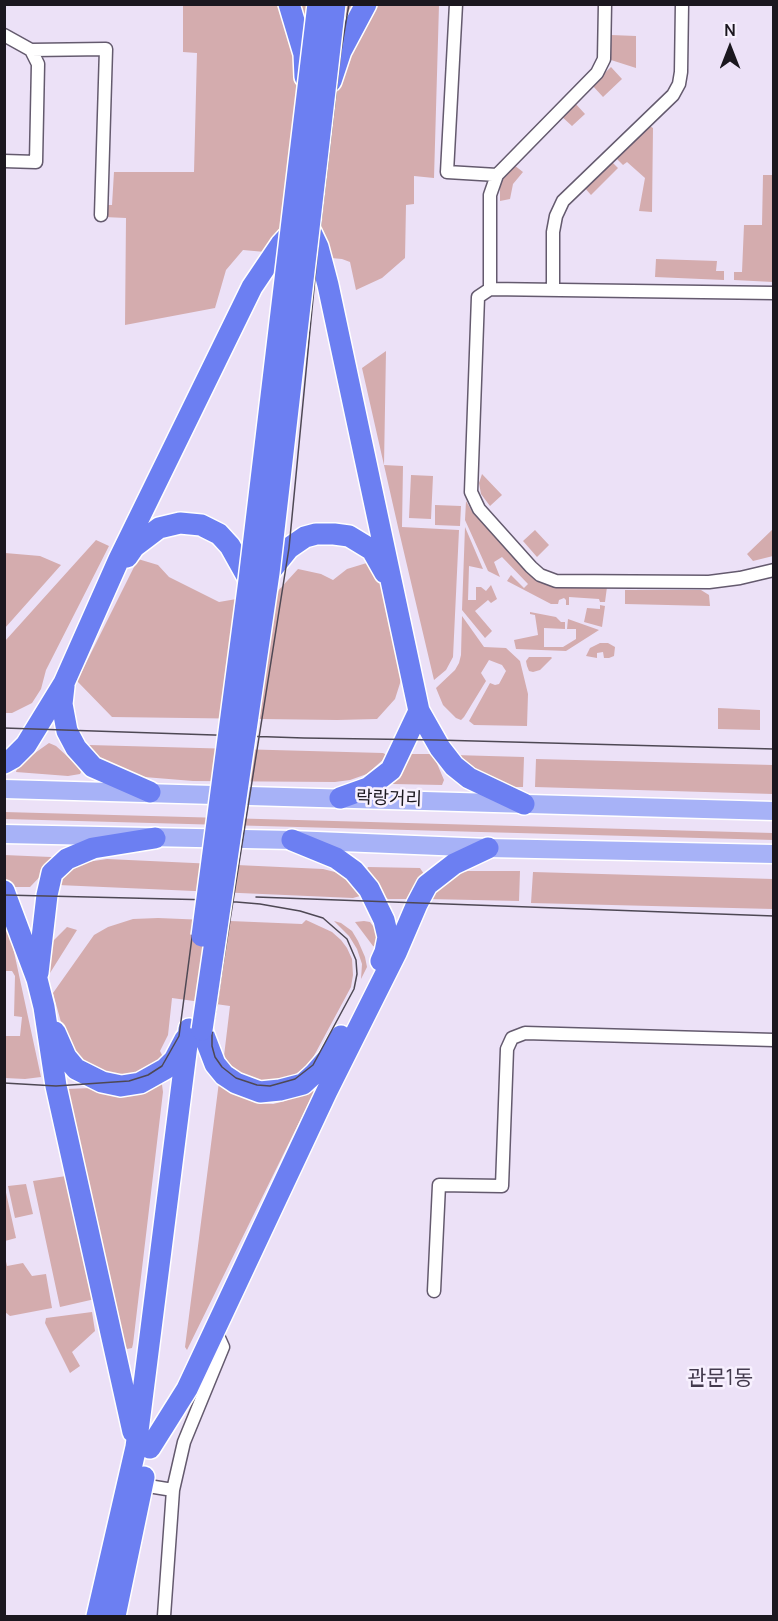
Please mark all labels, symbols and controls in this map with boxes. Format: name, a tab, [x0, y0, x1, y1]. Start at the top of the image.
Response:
north arrow	[700, 18, 760, 78]
text: N	[724, 19, 736, 41]
street label: 락랑거리	[356, 787, 422, 811]
district label: 관문1동	[687, 1366, 753, 1392]

